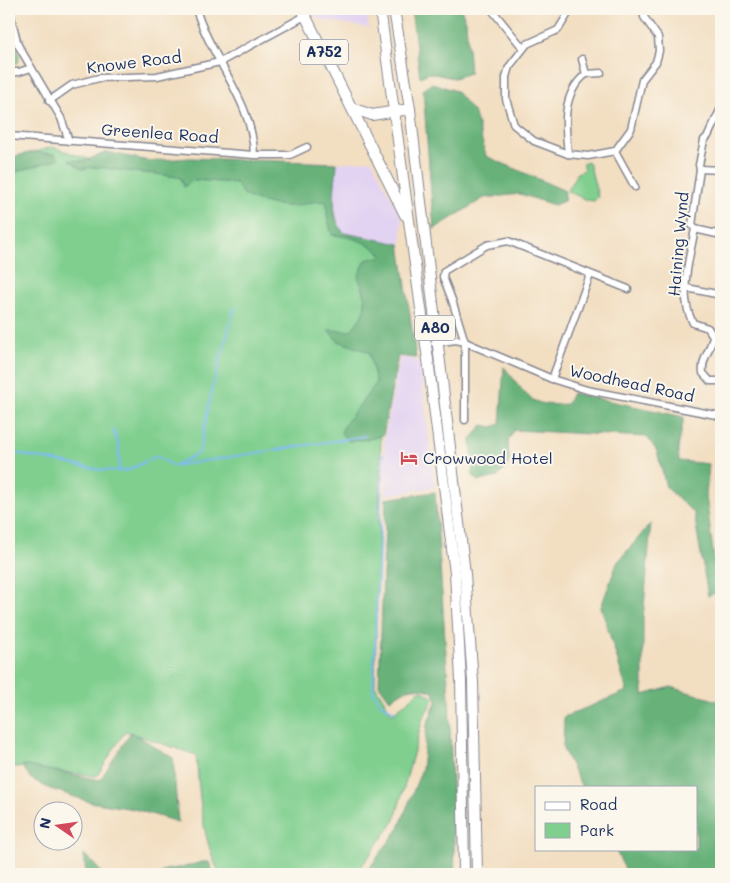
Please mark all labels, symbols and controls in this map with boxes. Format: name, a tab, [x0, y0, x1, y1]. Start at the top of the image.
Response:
road number: A752	[300, 40, 348, 64]
street label: Knowe Road	[85, 45, 183, 78]
street label: Greenlea Road	[101, 118, 219, 147]
street label: Haining Wynd	[662, 191, 693, 297]
road number: A80	[415, 316, 455, 340]
street label: Woodhead Road	[568, 359, 696, 406]
place label: Crowwood Hotel	[423, 447, 553, 468]
hotel icon: Crowwood Hotel	[399, 448, 419, 468]
legend	[535, 786, 698, 850]
text: Road	[580, 794, 617, 814]
north arrow	[32, 800, 82, 850]
text: N	[34, 816, 55, 830]
text: Park	[580, 820, 614, 840]

